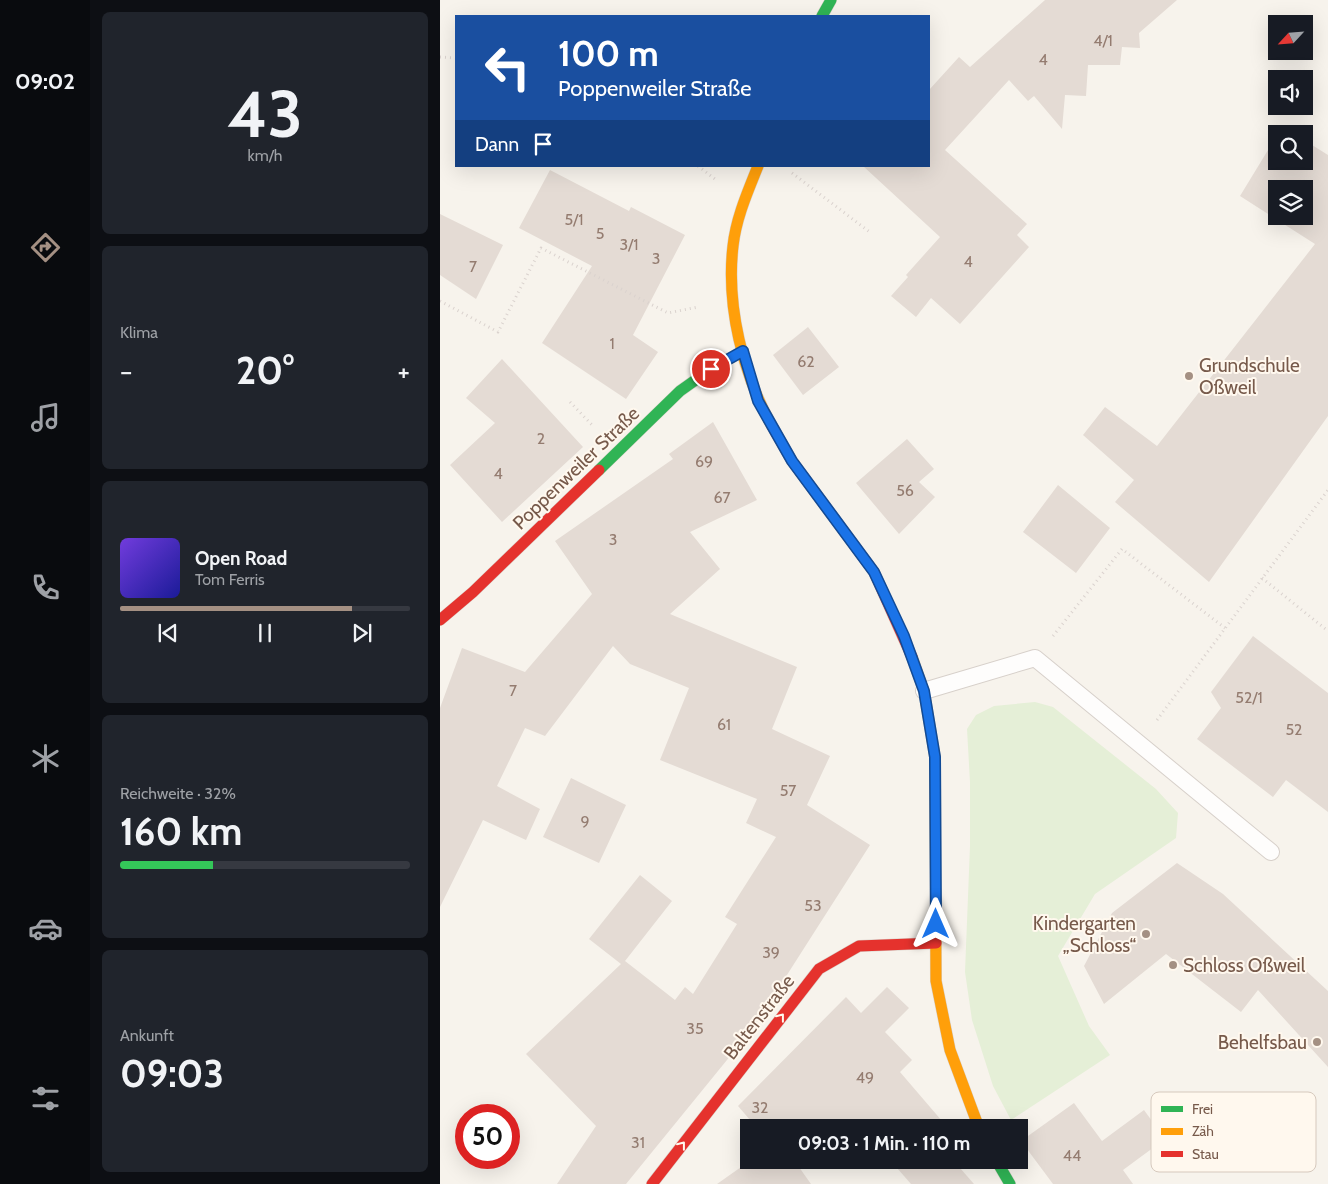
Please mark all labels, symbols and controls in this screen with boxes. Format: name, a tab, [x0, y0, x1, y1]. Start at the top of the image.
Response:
north arrow	[1268, 15, 1312, 60]
map controls	[1268, 15, 1313, 225]
house number: 4/1	[1093, 31, 1113, 50]
text: 100 m	[558, 32, 659, 75]
icon: left	[475, 35, 540, 100]
house number: 4	[1038, 50, 1048, 69]
text: 09:02	[15, 68, 75, 95]
button: sound	[1268, 70, 1313, 115]
text: 43	[227, 74, 303, 153]
text: Poppenweiler Straße	[558, 75, 751, 102]
button: search	[1268, 125, 1313, 170]
icon: arrive	[529, 130, 557, 158]
text: Dann	[475, 133, 519, 156]
text: km/h	[247, 146, 283, 165]
button: layers	[1268, 180, 1313, 225]
house number: 5/1	[564, 210, 584, 229]
house number: 5	[596, 224, 604, 243]
icon: directions	[28, 230, 63, 265]
house number: 3/1	[619, 235, 639, 254]
house number: 3	[652, 249, 660, 268]
house number: 4	[963, 252, 973, 271]
house number: 7	[469, 257, 477, 276]
text: Klima	[120, 323, 158, 342]
house number: 1	[609, 334, 615, 353]
text: 20°	[236, 347, 294, 394]
pin	[690, 348, 732, 390]
house number: 62	[797, 352, 815, 371]
text: −	[120, 354, 132, 388]
text: +	[398, 354, 410, 388]
place label: Grundschule Oßweil	[1199, 354, 1300, 399]
icon: arrive	[697, 355, 725, 383]
marker: Grundschule Oßweil	[1183, 370, 1195, 382]
icon: music	[28, 400, 63, 435]
street label: Poppenweiler Straße	[508, 402, 644, 534]
house number: 2	[537, 429, 545, 448]
house number: 69	[695, 452, 713, 471]
house number: 4	[493, 464, 503, 483]
house number: 56	[896, 481, 914, 500]
house number: 67	[713, 488, 731, 507]
house number: 3	[609, 530, 617, 549]
text: Open Road	[195, 547, 287, 570]
icon: phone	[28, 570, 63, 605]
text: Tom Ferris	[195, 570, 265, 589]
icon: previous	[154, 619, 182, 647]
icon: pause	[251, 619, 279, 647]
icon: next	[348, 619, 376, 647]
house number: 7	[509, 681, 517, 700]
house number: 52/1	[1235, 688, 1263, 707]
house number: 61	[717, 715, 731, 734]
house number: 52	[1285, 720, 1303, 739]
icon: climate	[28, 741, 63, 776]
house number: 57	[780, 781, 796, 800]
text: Reichweite · 32%	[120, 784, 236, 803]
text: 160 km	[120, 808, 242, 855]
house number: 9	[580, 812, 590, 831]
house number: 53	[804, 896, 822, 915]
position arrow	[909, 897, 961, 949]
icon: car	[28, 911, 63, 946]
place label: Kindergarten „Schloss“	[1033, 912, 1136, 957]
marker: Kindergarten „Schloss“	[1140, 928, 1152, 940]
house number: 39	[762, 943, 780, 962]
place label: Schloss Oßweil	[1183, 954, 1306, 977]
marker: Schloss Oßweil	[1167, 959, 1179, 971]
street label: Baltenstraße	[719, 970, 799, 1064]
one-way arrow	[776, 1014, 784, 1023]
house number: 35	[686, 1019, 704, 1038]
text: Ankunft	[120, 1026, 174, 1045]
place label: Behelfsbau	[1218, 1031, 1307, 1054]
marker: Behelfsbau	[1311, 1036, 1323, 1048]
text: 09:03	[120, 1050, 224, 1097]
house number: 49	[856, 1068, 874, 1087]
icon: filters	[28, 1081, 63, 1116]
legend	[1151, 1092, 1316, 1172]
house number: 32	[751, 1098, 769, 1117]
text: Frei	[1192, 1100, 1213, 1118]
speed limit sign: 50	[455, 1104, 520, 1169]
text: Zäh	[1192, 1122, 1214, 1140]
text: 09:03 · 1 Min. · 110 m	[798, 1132, 970, 1155]
house number: 31	[631, 1133, 645, 1152]
one-way arrow	[676, 1142, 685, 1151]
text: Stau	[1192, 1145, 1219, 1163]
house number: 44	[1063, 1146, 1081, 1165]

